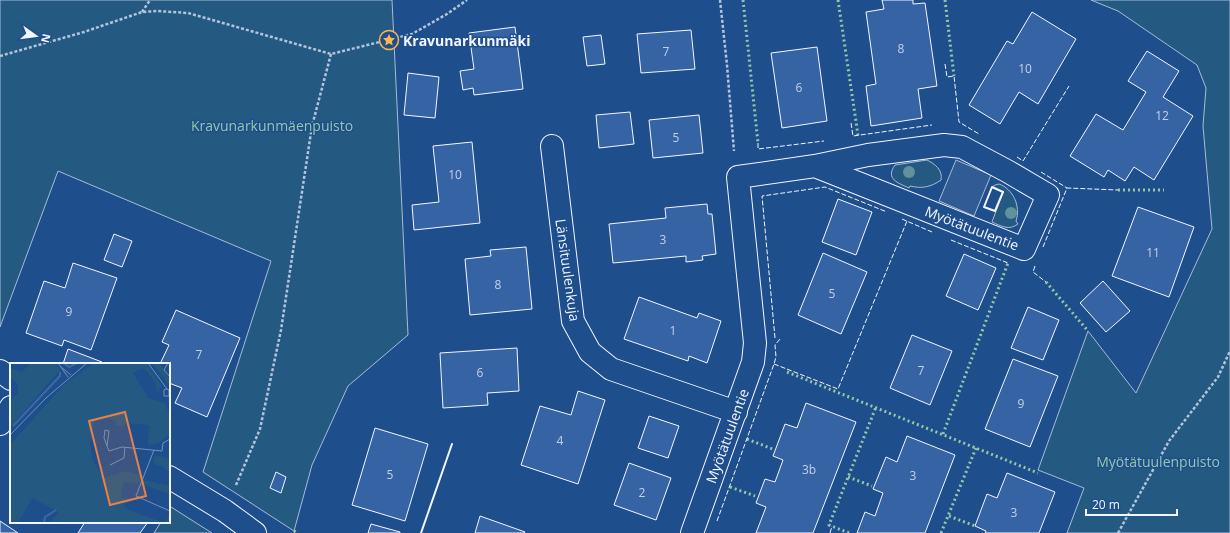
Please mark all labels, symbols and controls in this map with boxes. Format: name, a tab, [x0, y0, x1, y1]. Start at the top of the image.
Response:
north arrow	[16, 16, 56, 56]
place icon: Kravunarkunmäki	[378, 29, 400, 51]
place label: Kravunarkunmäki	[403, 31, 531, 50]
text: N	[38, 32, 55, 45]
house number: 8	[898, 40, 905, 57]
house number: 7	[663, 43, 670, 60]
house number: 10	[1018, 60, 1032, 77]
house number: 6	[796, 79, 803, 96]
house number: 12	[1155, 107, 1169, 124]
park label: Kravunarkunmäenpuisto	[191, 116, 353, 135]
house number: 5	[673, 129, 680, 146]
house number: 10	[448, 166, 462, 183]
street label: Myötätuulentie	[922, 201, 1022, 255]
street label: Länsituulenkuja	[551, 218, 585, 322]
house number: 3	[660, 231, 667, 248]
house number: 11	[1146, 244, 1160, 261]
house number: 8	[495, 276, 502, 293]
house number: 5	[829, 285, 836, 302]
house number: 9	[66, 303, 73, 320]
house number: 1	[670, 322, 676, 339]
house number: 7	[196, 346, 203, 363]
house number: 7	[918, 362, 925, 379]
inset map	[10, 363, 170, 523]
house number: 6	[477, 364, 484, 381]
street label: Myötätuulentie	[701, 386, 753, 486]
house number: 9	[1018, 395, 1025, 412]
house number: 4	[557, 432, 564, 449]
park label: Myötätuulenpuisto	[1096, 452, 1220, 471]
house number: 3b	[802, 461, 816, 478]
house number: 5	[387, 466, 394, 483]
house number: 3	[910, 467, 917, 484]
house number: 2	[639, 484, 646, 501]
scale bar	[1086, 491, 1177, 517]
text: 20 m	[1092, 496, 1120, 513]
house number: 3	[1011, 504, 1018, 521]

